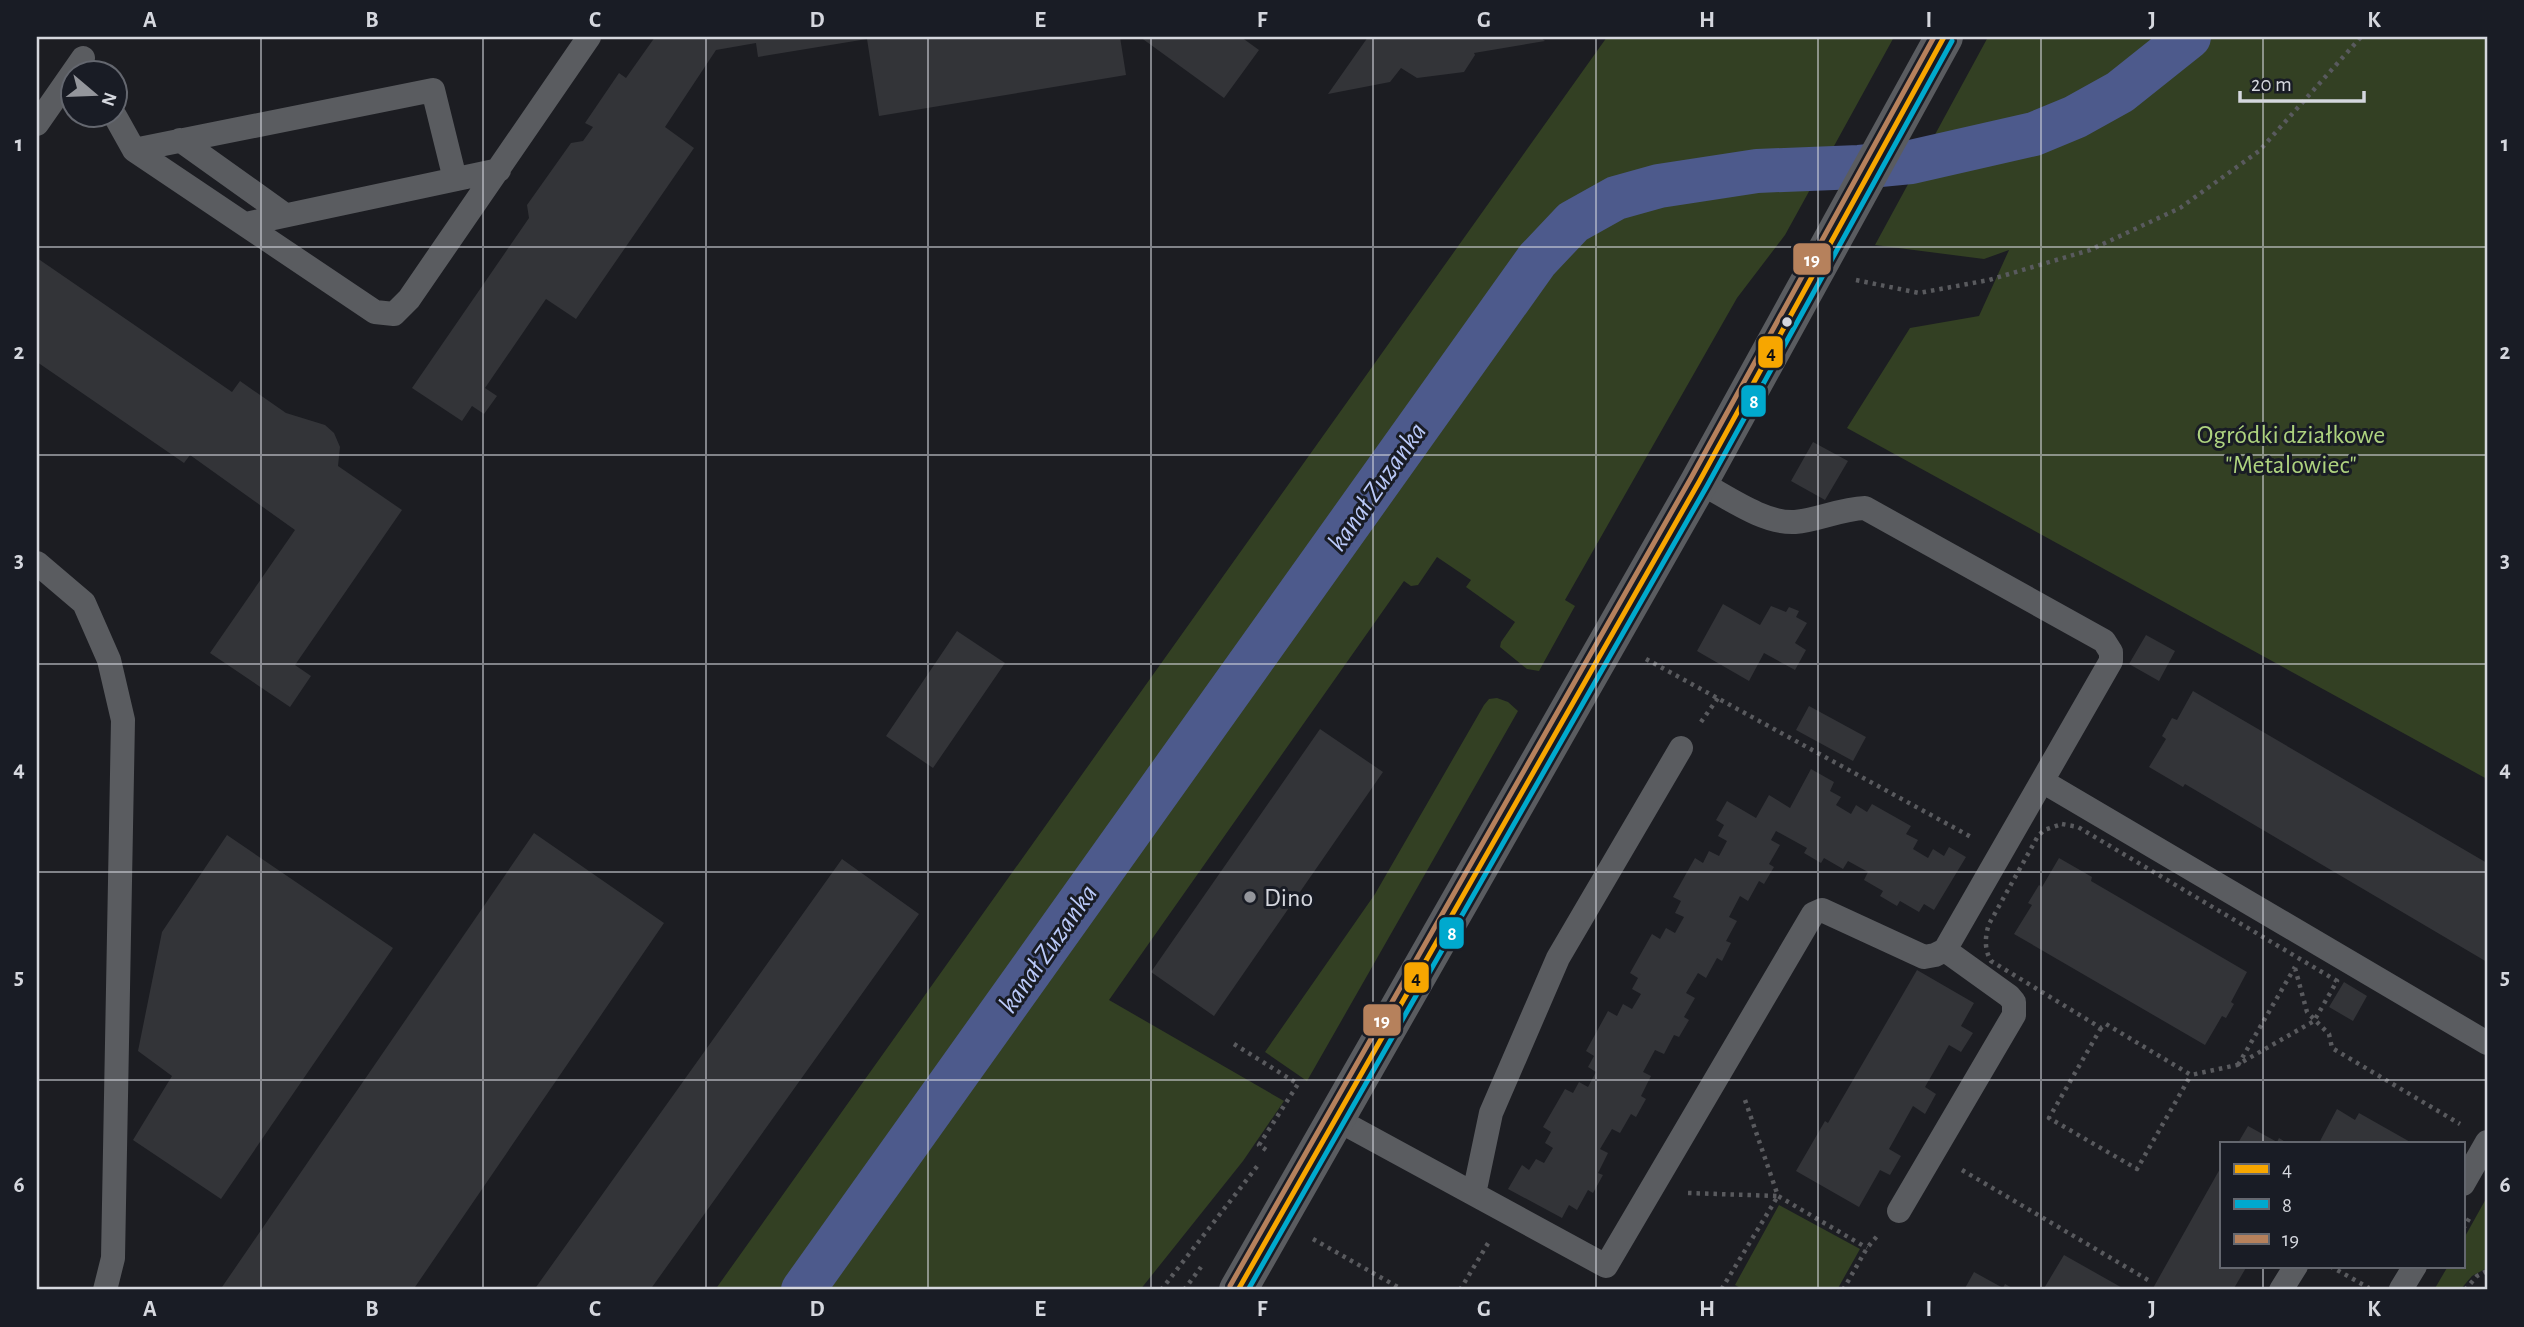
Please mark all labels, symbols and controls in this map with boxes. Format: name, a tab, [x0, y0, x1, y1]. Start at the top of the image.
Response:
text: A	[143, 9, 157, 32]
text: B	[365, 9, 379, 32]
text: C	[589, 9, 601, 32]
text: D	[809, 9, 825, 32]
text: E	[1034, 9, 1046, 32]
text: F	[1257, 9, 1268, 32]
text: G	[1477, 9, 1491, 32]
text: H	[1699, 9, 1715, 32]
text: I	[1926, 9, 1932, 32]
text: J	[2148, 9, 2156, 32]
text: K	[2367, 9, 2381, 32]
north arrow	[60, 60, 130, 130]
scale bar	[2240, 60, 2365, 104]
text: 20 m	[2251, 74, 2292, 95]
text: N	[98, 90, 120, 108]
text: 1	[15, 133, 23, 156]
text: 1	[2501, 133, 2509, 156]
line badge: 19	[1792, 242, 1832, 276]
text: 19	[1804, 251, 1820, 270]
unlabelled marker	[1780, 315, 1794, 329]
line badge: 4	[1757, 335, 1784, 369]
text: 2	[14, 341, 25, 364]
text: 2	[2500, 341, 2511, 364]
text: 4	[1766, 344, 1776, 363]
line badge: 8	[1740, 384, 1767, 418]
text: 8	[1749, 393, 1759, 412]
water label: kanał Zuzanka	[1323, 418, 1432, 557]
park label: Ogródki działkowe "Metalowiec"	[2197, 422, 2385, 478]
text: 3	[14, 549, 24, 572]
text: 3	[2500, 549, 2510, 572]
text: 4	[13, 758, 25, 781]
text: 4	[2499, 758, 2511, 781]
water label: kanał Zuzanka	[994, 880, 1103, 1019]
place label: Dino	[1264, 885, 1313, 911]
marker: Dino	[1242, 889, 1258, 905]
line badge: 8	[1438, 916, 1465, 950]
text: 8	[1447, 925, 1457, 944]
line badge: 4	[1403, 961, 1430, 994]
text: 5	[14, 966, 24, 989]
text: 5	[2500, 966, 2510, 989]
text: 4	[1411, 969, 1421, 988]
line badge: 19	[1362, 1003, 1402, 1037]
text: 19	[1374, 1012, 1390, 1031]
legend	[2220, 1142, 2464, 1268]
text: 4	[2282, 1159, 2292, 1180]
text: 6	[13, 1174, 25, 1197]
text: 6	[2499, 1174, 2511, 1197]
text: 8	[2282, 1195, 2292, 1216]
text: 19	[2282, 1229, 2299, 1250]
text: A	[143, 1298, 157, 1321]
text: B	[365, 1298, 379, 1321]
text: C	[589, 1298, 601, 1321]
text: D	[809, 1298, 825, 1321]
text: E	[1034, 1298, 1046, 1321]
text: F	[1257, 1298, 1268, 1321]
text: G	[1477, 1298, 1491, 1321]
text: H	[1699, 1298, 1715, 1321]
text: I	[1926, 1298, 1932, 1321]
text: J	[2148, 1298, 2156, 1321]
text: K	[2367, 1298, 2381, 1321]

